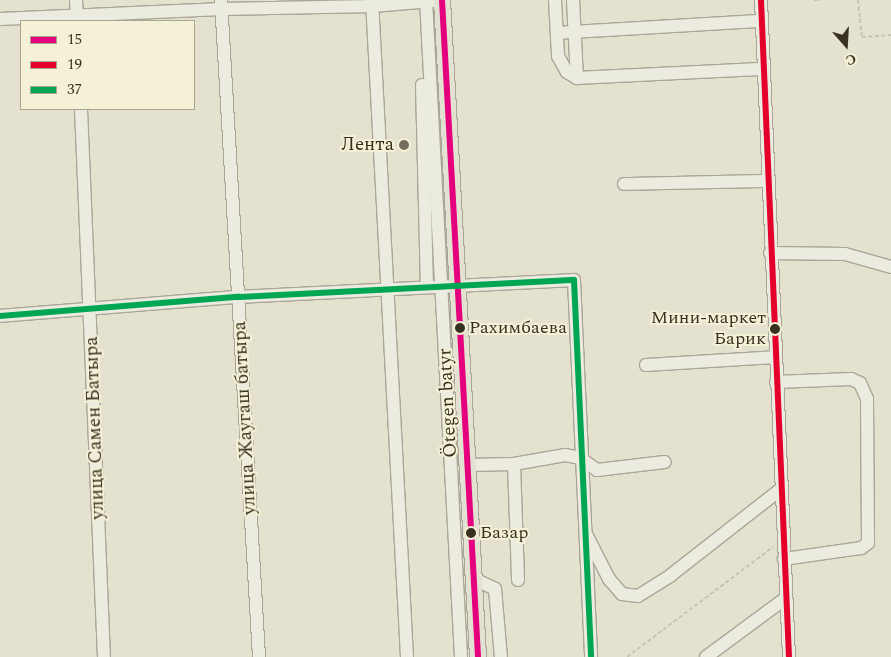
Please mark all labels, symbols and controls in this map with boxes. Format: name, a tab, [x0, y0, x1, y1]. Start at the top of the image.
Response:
legend	[20, 20, 195, 110]
north arrow	[821, 20, 871, 70]
text: 15	[67, 28, 82, 51]
text: С	[843, 48, 859, 71]
text: 19	[67, 53, 82, 76]
text: 37	[67, 78, 82, 101]
place label: Лента	[341, 134, 394, 156]
marker: Лента	[398, 139, 410, 151]
place label: Мини-маркет Барик	[651, 308, 766, 350]
place label: Рахимбаева	[469, 317, 567, 339]
street label: улица Жаугаш батыра	[229, 320, 261, 516]
marker: Рахимбаева	[455, 323, 465, 333]
marker: Мини-маркет Барик	[770, 324, 780, 334]
street label: улица Самен Батыра	[80, 336, 110, 520]
street label: Ötegen batyr	[434, 348, 462, 458]
place label: Базар	[480, 522, 529, 544]
marker: Базар	[466, 528, 476, 538]

